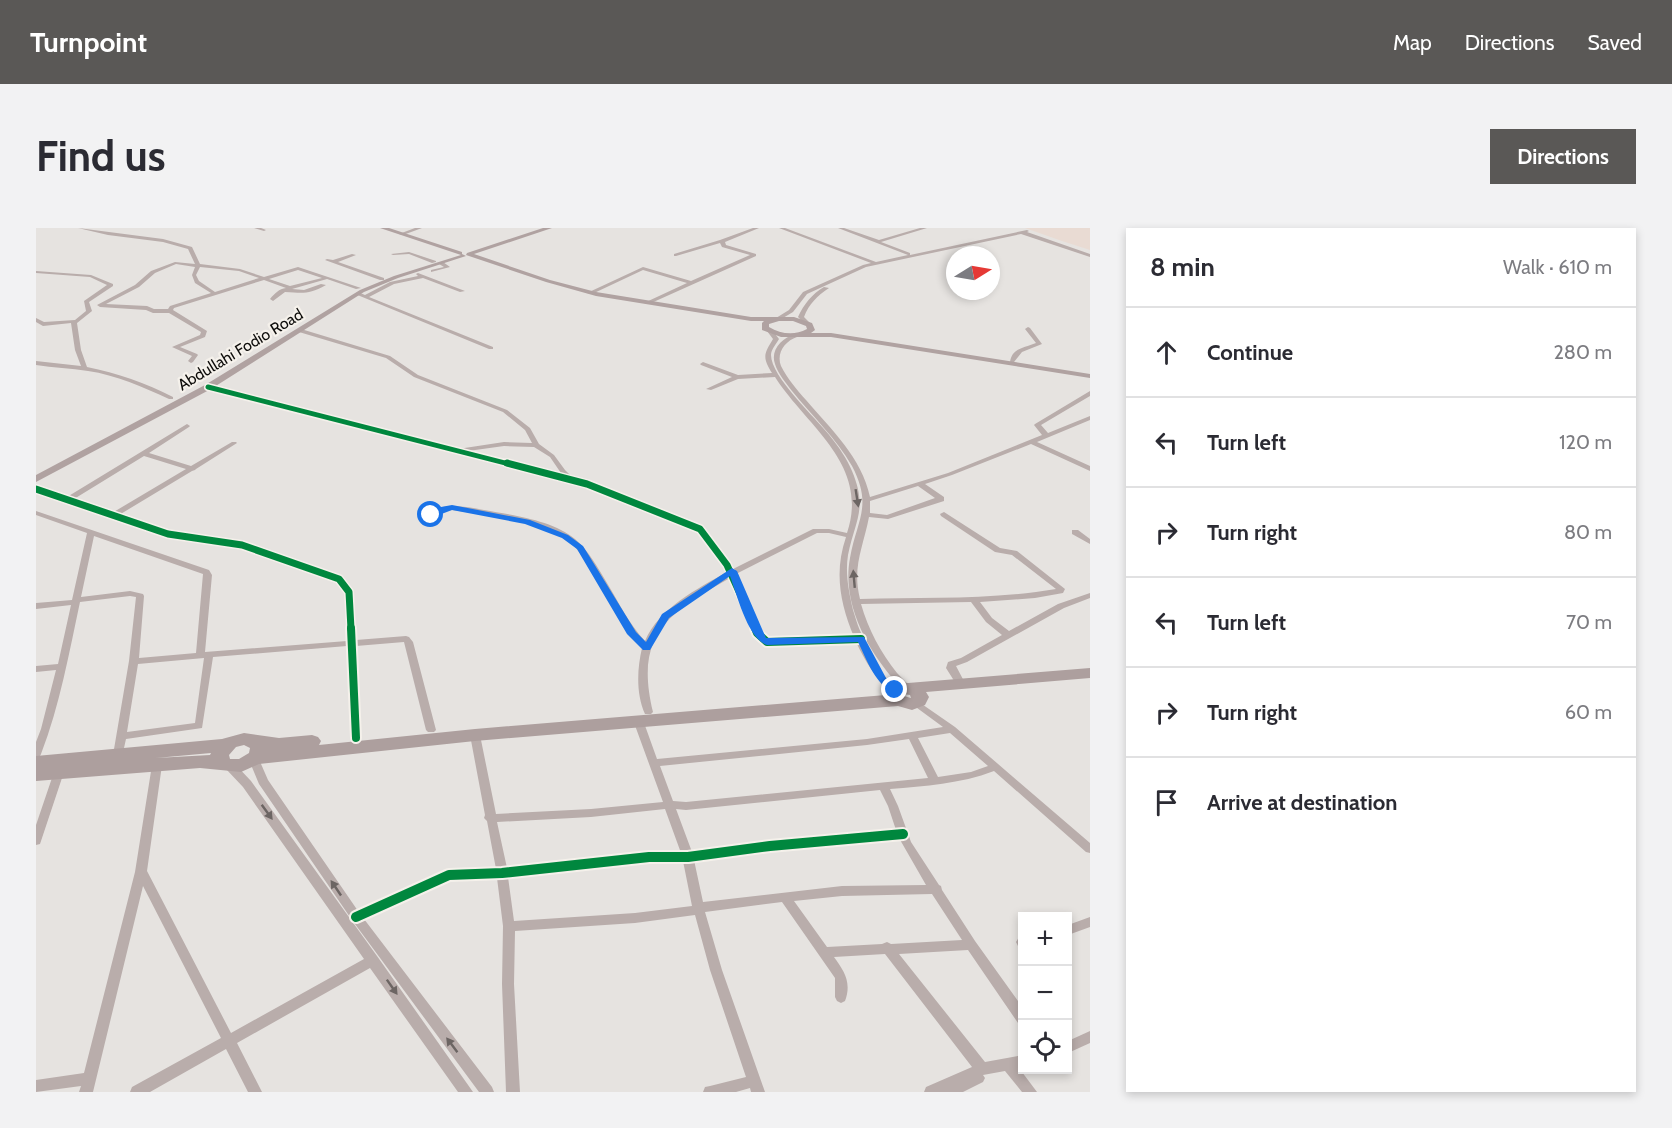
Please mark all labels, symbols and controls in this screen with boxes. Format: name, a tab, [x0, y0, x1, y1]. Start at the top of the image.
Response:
text: Turnpoint	[30, 25, 147, 59]
text: Map	[1393, 30, 1432, 55]
text: Directions	[1465, 30, 1554, 55]
text: Saved	[1587, 30, 1642, 55]
button: Directions	[1490, 129, 1636, 184]
text: Find us	[36, 130, 165, 182]
north arrow	[946, 246, 1000, 300]
text: 8 min	[1150, 251, 1215, 283]
text: Walk · 610 m	[1503, 255, 1612, 279]
street label: Abdullahi Fodio Road	[174, 305, 306, 394]
icon: ahead	[1150, 336, 1183, 369]
text: Continue	[1207, 339, 1293, 366]
text: 280 m	[1553, 340, 1612, 364]
icon: left	[1150, 426, 1183, 459]
text: Turn left	[1207, 429, 1286, 456]
text: 120 m	[1559, 430, 1612, 454]
one-way arrow	[852, 489, 861, 508]
route start	[417, 501, 443, 527]
icon: right	[1150, 516, 1183, 549]
text: Turn right	[1207, 519, 1297, 546]
text: 80 m	[1564, 520, 1612, 544]
one-way arrow	[849, 570, 859, 589]
icon: left	[1150, 606, 1183, 639]
text: Turn left	[1207, 609, 1286, 636]
text: 70 m	[1566, 610, 1612, 634]
route end	[881, 676, 907, 702]
icon: right	[1150, 696, 1183, 729]
text: Turn right	[1207, 699, 1297, 726]
text: 60 m	[1565, 700, 1612, 724]
icon: arrive	[1150, 786, 1183, 819]
text: Arrive at destination	[1207, 789, 1397, 816]
one-way arrow	[260, 804, 272, 819]
one-way arrow	[331, 880, 342, 897]
map controls	[1018, 912, 1072, 1074]
button: +	[1018, 912, 1072, 966]
button: −	[1018, 966, 1072, 1020]
one-way arrow	[386, 979, 398, 995]
button: locate	[1018, 1020, 1072, 1074]
one-way arrow	[446, 1038, 458, 1054]

